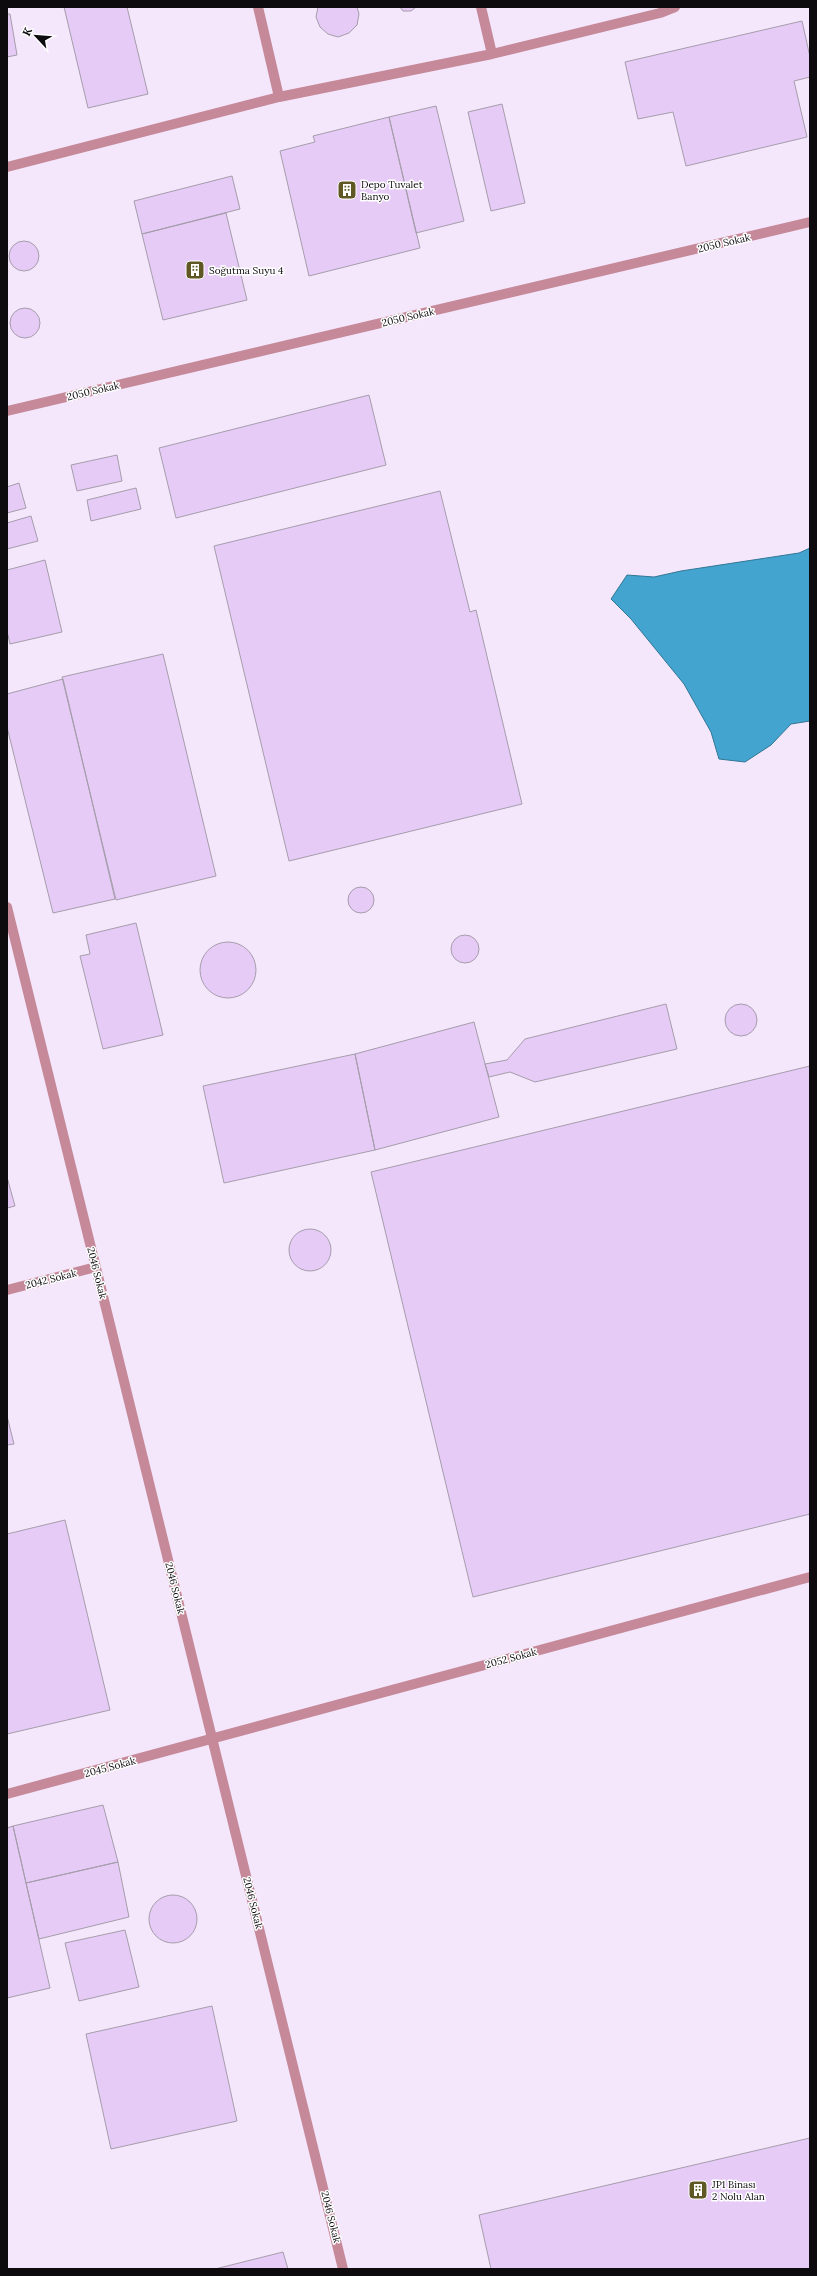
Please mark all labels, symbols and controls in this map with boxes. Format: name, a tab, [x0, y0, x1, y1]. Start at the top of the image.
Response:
north arrow	[16, 16, 56, 56]
text: K	[19, 25, 35, 38]
place label: Depo Tuvalet Banyo	[361, 178, 423, 203]
building icon: Depo Tuvalet Banyo	[336, 179, 358, 201]
street label: 2050 Sokak	[697, 231, 752, 255]
building icon: Soğutma Suyu 4	[184, 259, 206, 281]
place label: Soğutma Suyu 4	[209, 264, 284, 277]
street label: 2050 Sokak	[381, 305, 436, 329]
street label: 2050 Sokak	[66, 379, 121, 403]
street label: 2046 Sokak	[84, 1246, 110, 1301]
street label: 2042 Sokak	[24, 1266, 79, 1292]
street label: 2046 Sokak	[162, 1561, 188, 1616]
street label: 2052 Sokak	[484, 1645, 539, 1671]
street label: 2045 Sokak	[83, 1754, 138, 1780]
street label: 2046 Sokak	[240, 1876, 266, 1931]
place label: JP1 Binası 2 Nolu Alan	[711, 2178, 765, 2203]
building icon: JP1 Binası 2 Nolu Alan	[687, 2179, 709, 2201]
street label: 2046 Sokak	[318, 2190, 344, 2245]

